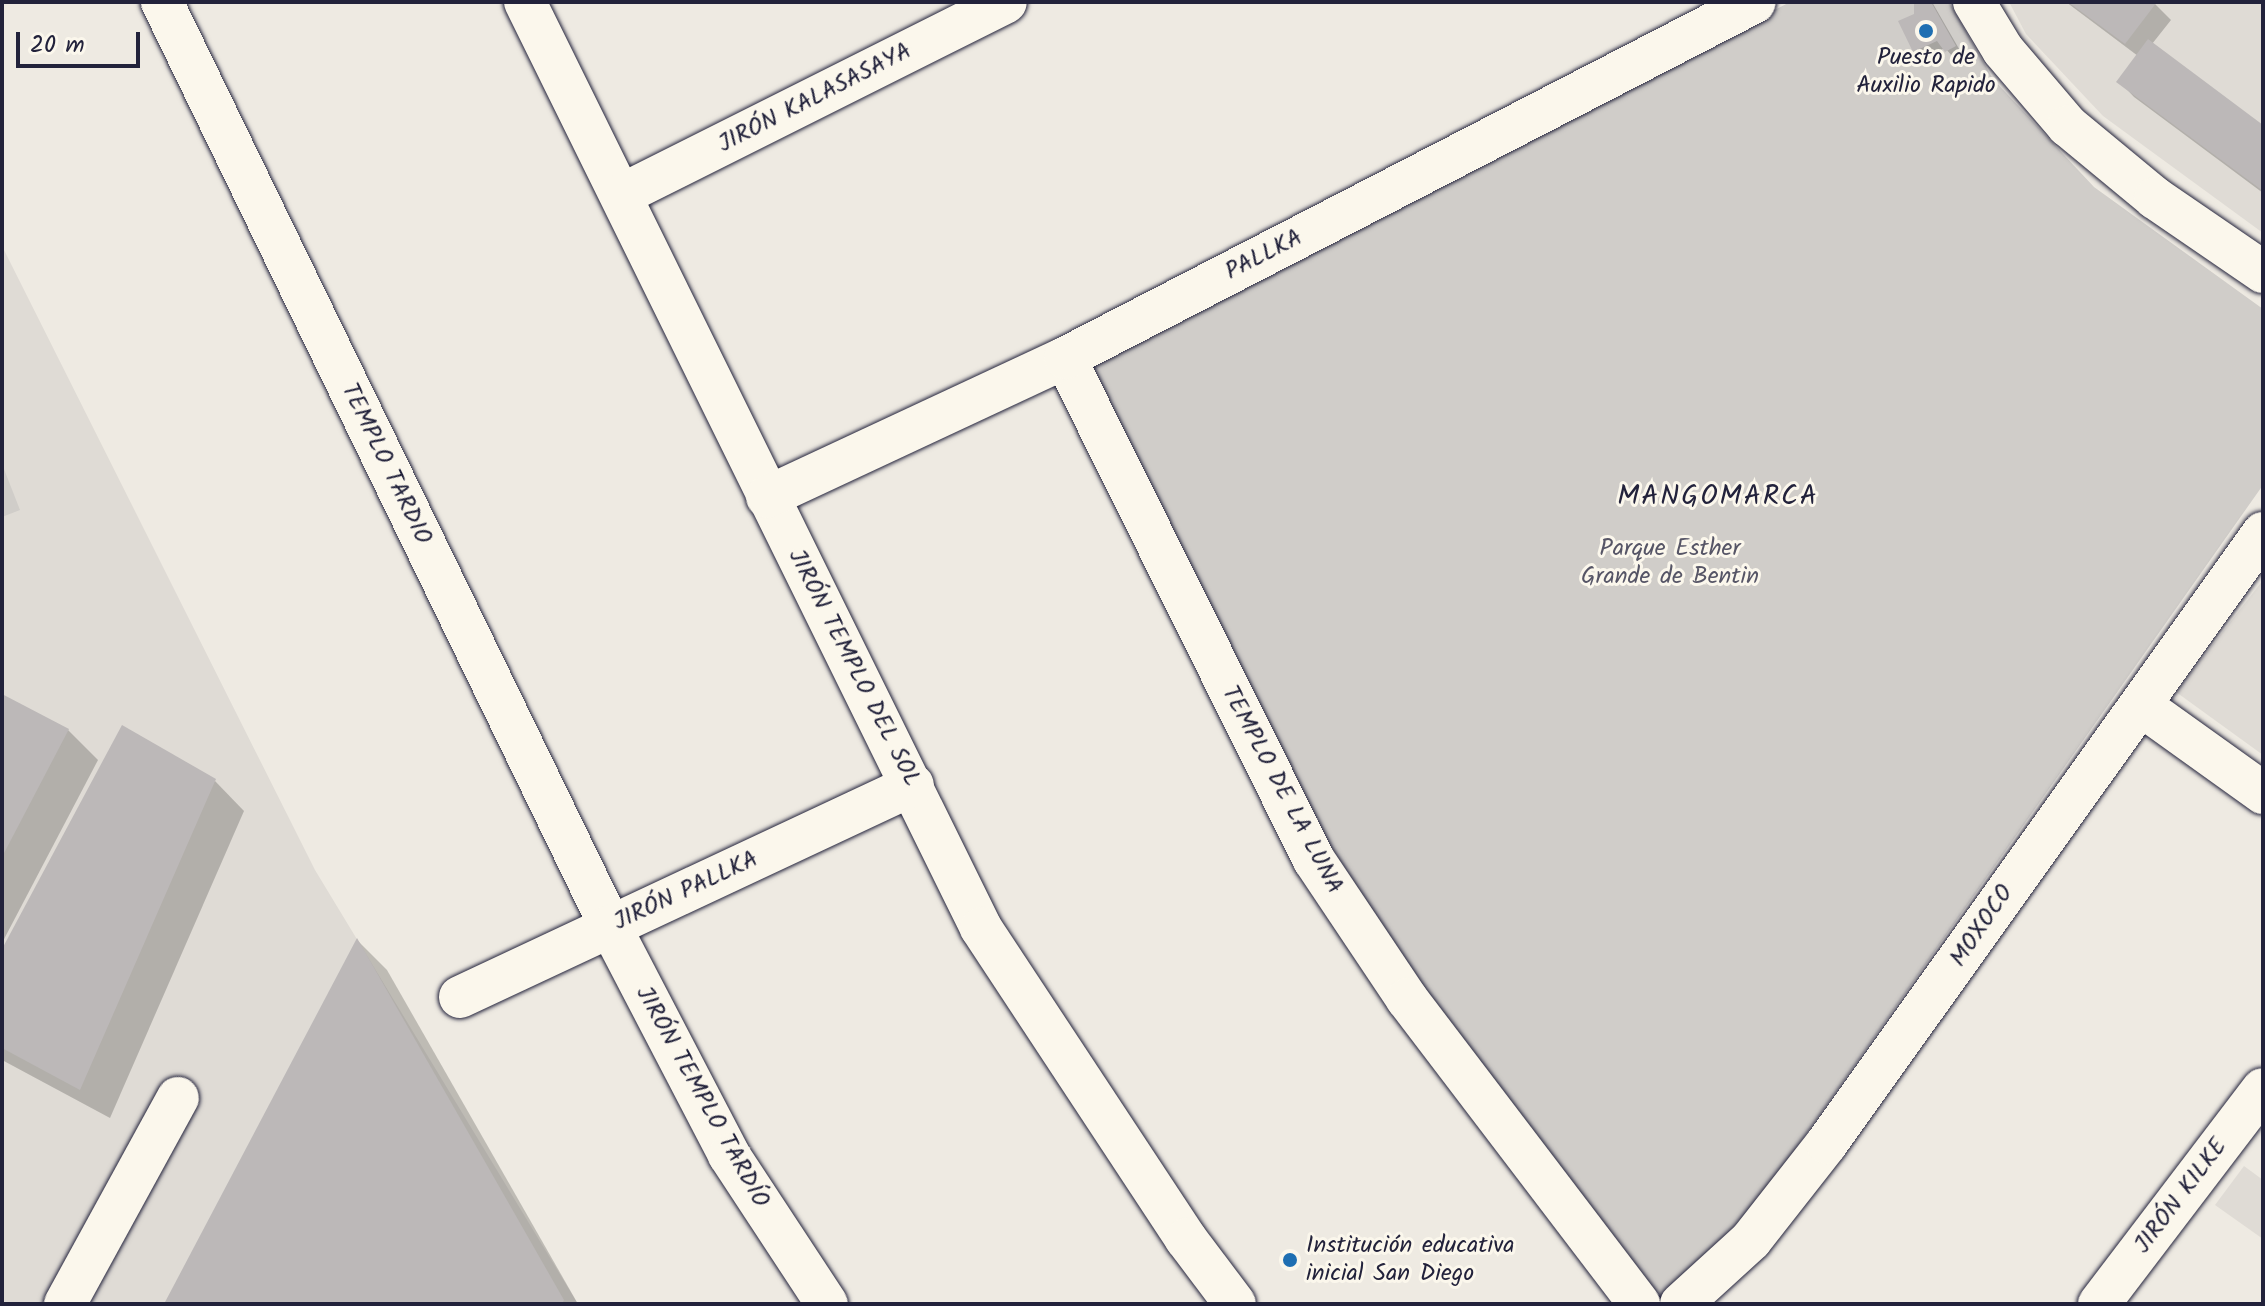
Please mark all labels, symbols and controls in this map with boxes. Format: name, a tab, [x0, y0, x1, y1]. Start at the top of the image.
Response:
scale bar	[20, 16, 144, 66]
marker: Puesto de Auxilio Rapido	[1917, 22, 1935, 40]
text: 20 m	[30, 26, 85, 65]
street label: JIRÓN KALASASAYA	[714, 37, 916, 159]
place label: Puesto de Auxilio Rapido	[1856, 44, 1996, 100]
street label: PALLKA	[1221, 223, 1307, 287]
street label: TEMPLO TARDIO	[335, 379, 437, 549]
district label: MANGOMARCA	[1617, 480, 1819, 514]
park label: Parque Esther Grande de Bentin	[1581, 535, 1759, 591]
street label: JIRÓN TEMPLO DEL SOL	[782, 545, 926, 791]
street label: TEMPLO DE LA LUNA	[1215, 681, 1349, 899]
street label: JIRÓN PALLKA	[609, 845, 763, 937]
street label: MOXOCO	[1944, 880, 2020, 972]
street label: JIRÓN TEMPLO TARDÍO	[629, 981, 775, 1213]
street label: JIRÓN KILKE	[2129, 1133, 2233, 1259]
place label: Institución educativa inicial San Diego	[1306, 1232, 1515, 1288]
marker: Institución educativa inicial San Diego	[1281, 1251, 1299, 1269]

